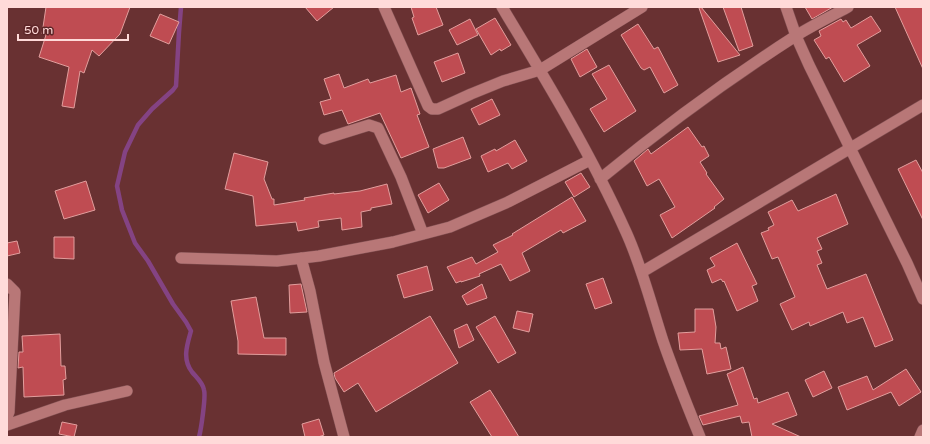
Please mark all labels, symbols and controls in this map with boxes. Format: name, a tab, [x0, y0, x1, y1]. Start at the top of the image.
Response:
scale bar	[18, 16, 128, 42]
text: 50 m	[24, 23, 53, 37]

